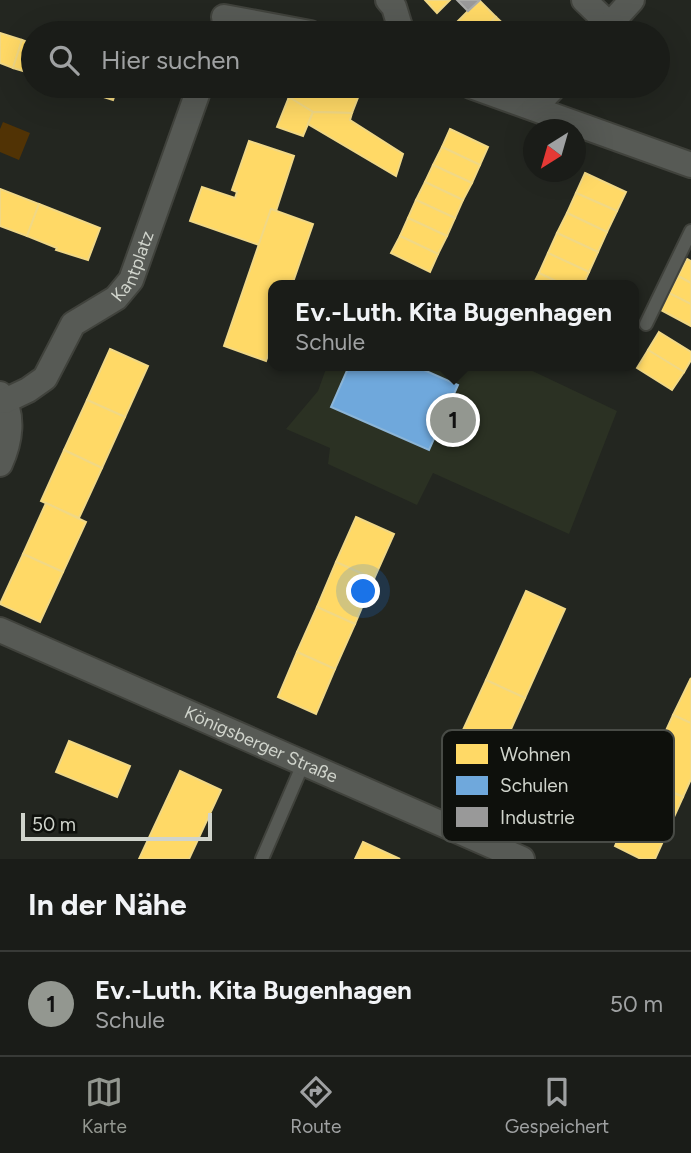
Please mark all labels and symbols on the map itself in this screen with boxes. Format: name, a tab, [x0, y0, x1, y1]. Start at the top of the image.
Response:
north arrow	[523, 119, 586, 182]
street label: Kantplatz	[107, 228, 159, 306]
pin: 1	[430, 394, 476, 446]
your location	[346, 574, 380, 608]
street label: Königsberger Straße	[181, 701, 341, 788]
legend	[442, 730, 674, 842]
text: Wohnen	[500, 743, 571, 766]
text: Schulen	[500, 774, 568, 797]
text: Industrie	[500, 806, 575, 829]
scale bar	[21, 810, 212, 842]

